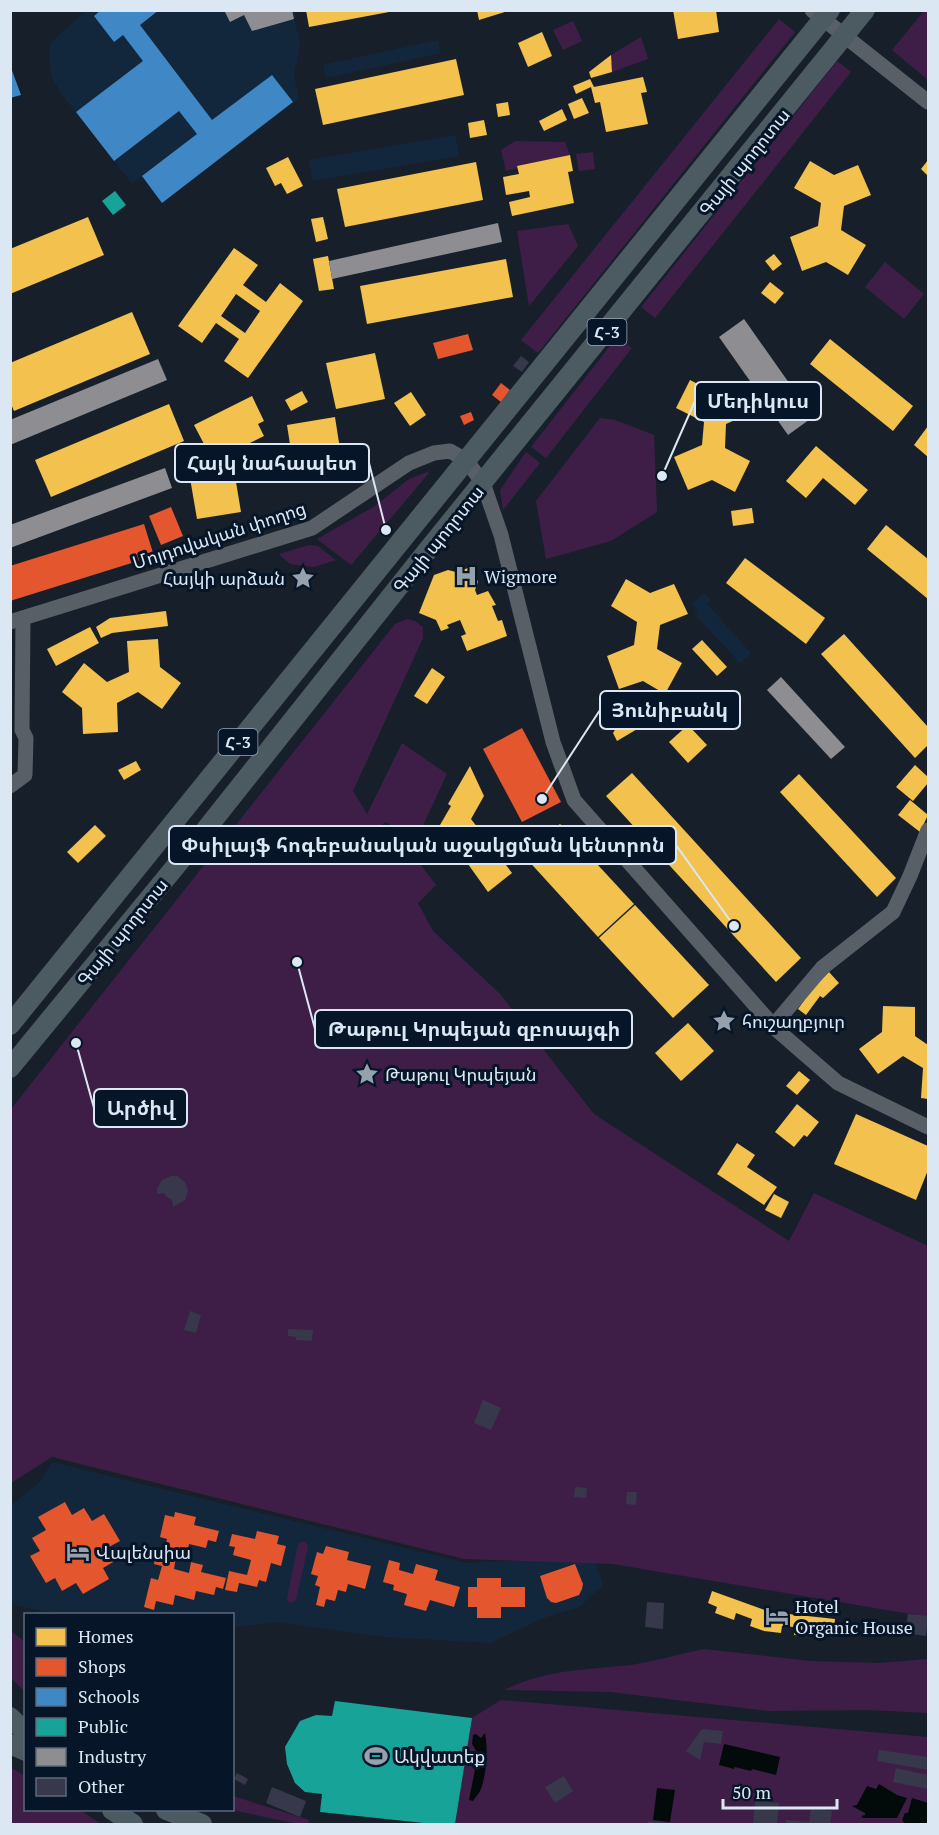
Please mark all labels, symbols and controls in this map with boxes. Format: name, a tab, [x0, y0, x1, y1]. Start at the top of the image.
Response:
street label: Գայի պողոտա	[693, 103, 795, 221]
road number: Հ-3	[588, 319, 626, 345]
callout: Մեդիկուս	[695, 382, 821, 420]
text: Մեդիկուս	[707, 387, 809, 414]
callout: Հայկ նահապետ	[175, 444, 369, 482]
text: Հայկ նահապետ	[187, 449, 357, 476]
street label: Գայի պողոտա	[387, 480, 489, 598]
street label: Մոլդովական փողոց	[129, 496, 309, 574]
hospital icon: Wigmore	[453, 563, 479, 589]
place label: Wigmore	[484, 564, 557, 588]
place icon: Հայկի արձան	[290, 565, 316, 591]
place label: Հայկի արձան	[163, 566, 285, 590]
callout: Յունիբանկ	[600, 691, 740, 729]
text: Յունիբանկ	[612, 696, 728, 723]
road number: Հ-3	[218, 729, 258, 755]
callout: Փսիլայֆ հոգեբանական աջակցման կենտրոն	[169, 826, 676, 864]
text: Փսիլայֆ հոգեբանական աջակցման կենտրոն	[181, 831, 665, 858]
street label: Գայի պողոտա	[71, 873, 173, 991]
place icon: հուշաղբյուր	[711, 1008, 737, 1034]
place label: հուշաղբյուր	[742, 1009, 845, 1033]
callout: Թաթուլ Կրպեյան զբոսայգի	[315, 1010, 632, 1048]
text: Թաթուլ Կրպեյան զբոսայգի	[328, 1015, 620, 1042]
place icon: Թաթուլ Կրպեյան	[354, 1061, 380, 1087]
place label: Թաթուլ Կրպեյան	[385, 1062, 537, 1086]
callout: Արծիվ	[94, 1089, 187, 1127]
text: Արծիվ	[107, 1094, 176, 1121]
hotel icon: Վալենսիա	[65, 1539, 91, 1565]
place label: Վալենսիա	[96, 1540, 191, 1564]
place label: Hotel Organic House	[795, 1594, 913, 1639]
hotel icon: Hotel Organic House	[764, 1603, 790, 1629]
legend	[24, 1613, 234, 1811]
text: Homes	[78, 1624, 133, 1648]
text: Shops	[78, 1654, 126, 1678]
text: Schools	[78, 1684, 140, 1708]
text: Public	[78, 1714, 128, 1738]
sports icon: Ակվատեք	[363, 1743, 389, 1769]
text: Industry	[78, 1744, 147, 1768]
place label: Ակվատեք	[394, 1744, 485, 1768]
scale bar	[723, 1772, 837, 1810]
text: Other	[78, 1774, 125, 1798]
text: 50 m	[732, 1780, 772, 1804]

